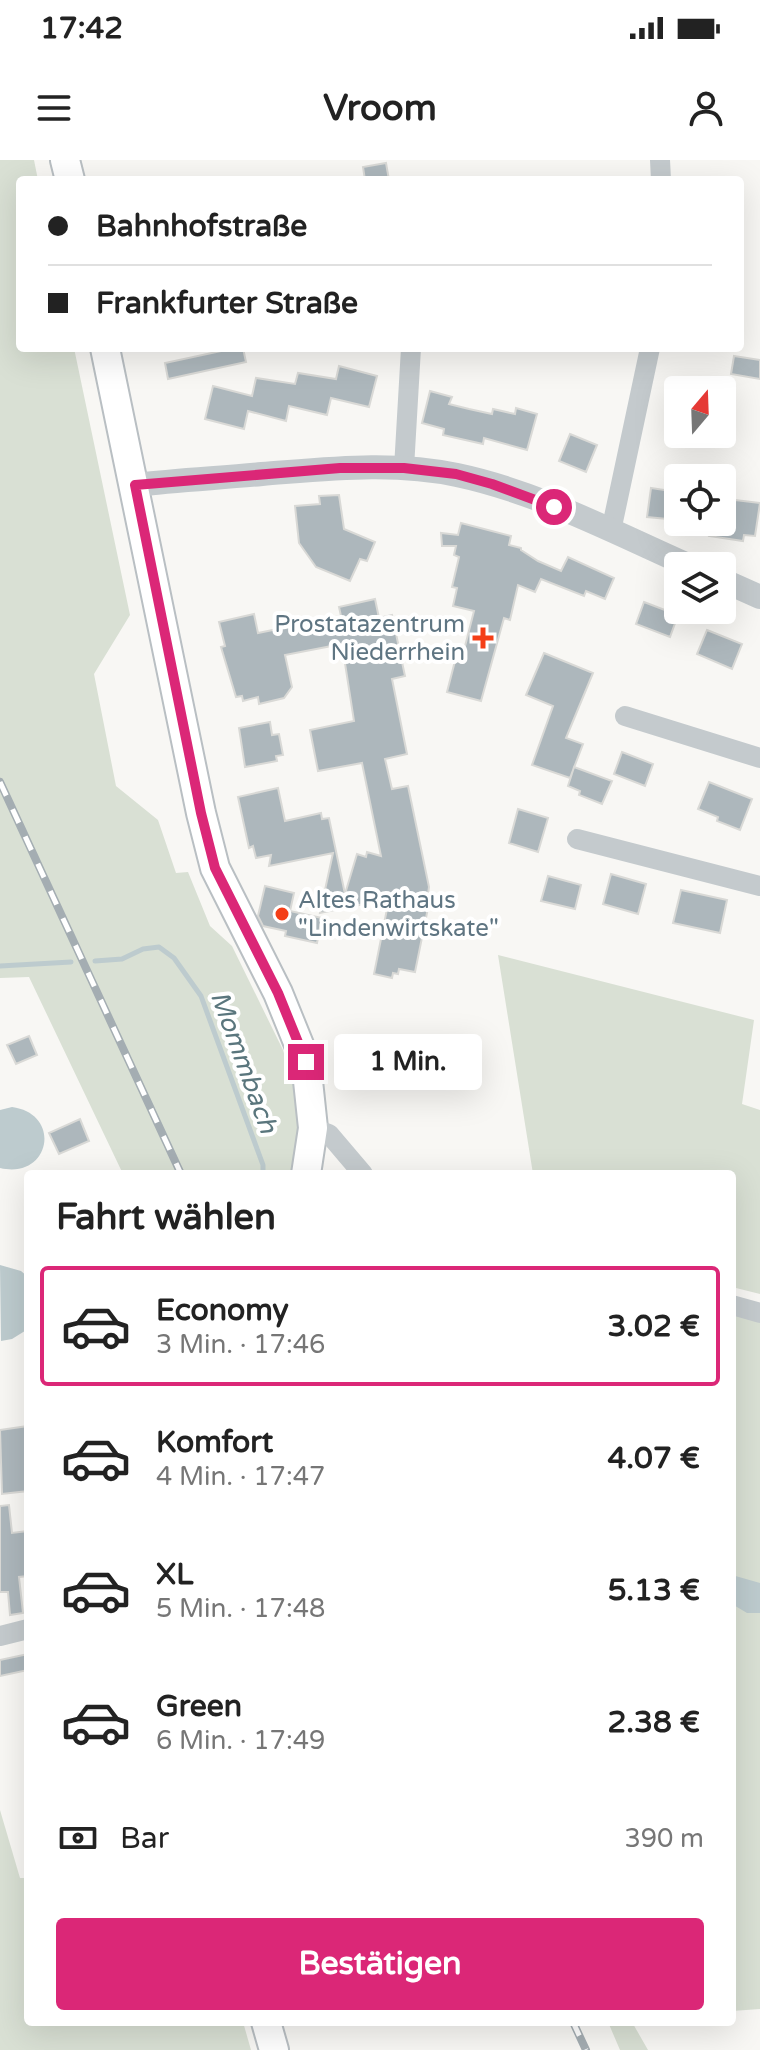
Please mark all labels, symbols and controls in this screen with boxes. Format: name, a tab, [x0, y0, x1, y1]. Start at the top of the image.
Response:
text: 17:42	[40, 10, 123, 47]
icon: menu	[32, 86, 76, 130]
icon: person	[684, 86, 728, 130]
text: Vroom	[323, 87, 437, 130]
text: Bahnhofstraße	[96, 208, 307, 245]
text: Frankfurter Straße	[96, 285, 358, 322]
north arrow	[664, 376, 736, 448]
map controls	[664, 376, 736, 624]
button: locate	[664, 464, 736, 536]
route start	[536, 489, 572, 525]
button: layers	[664, 552, 736, 624]
place label: Prostatazentrum Niederrhein	[274, 610, 465, 667]
marker: Prostatazentrum Niederrhein	[472, 627, 494, 649]
place label: Altes Rathaus "Lindenwirtskate"	[298, 886, 499, 943]
marker: Altes Rathaus "Lindenwirtskate"	[273, 905, 291, 923]
water label: Mommbach	[204, 987, 284, 1138]
callout: 1 Min.	[334, 1034, 482, 1090]
route end	[288, 1044, 324, 1080]
text: 1 Min.	[369, 1046, 447, 1077]
text: Fahrt wählen	[56, 1196, 276, 1239]
icon: car	[60, 1290, 132, 1362]
text: Economy	[156, 1292, 289, 1329]
text: 3.02 €	[607, 1308, 700, 1345]
text: 3 Min. · 17:46	[156, 1329, 325, 1360]
icon: car	[60, 1422, 132, 1494]
text: Komfort	[156, 1424, 273, 1461]
text: 4.07 €	[607, 1440, 700, 1477]
text: 4 Min. · 17:47	[156, 1461, 325, 1492]
icon: car	[60, 1554, 132, 1626]
text: XL	[156, 1556, 193, 1593]
text: 5.13 €	[608, 1572, 700, 1609]
text: 5 Min. · 17:48	[156, 1593, 325, 1624]
icon: car	[60, 1686, 132, 1758]
text: Green	[156, 1688, 242, 1725]
text: 2.38 €	[607, 1704, 700, 1741]
text: 6 Min. · 17:49	[156, 1725, 325, 1756]
icon: cash	[56, 1816, 100, 1860]
text: Bar	[120, 1820, 169, 1857]
text: 390 m	[624, 1823, 704, 1854]
button: Bestätigen	[56, 1918, 704, 2010]

